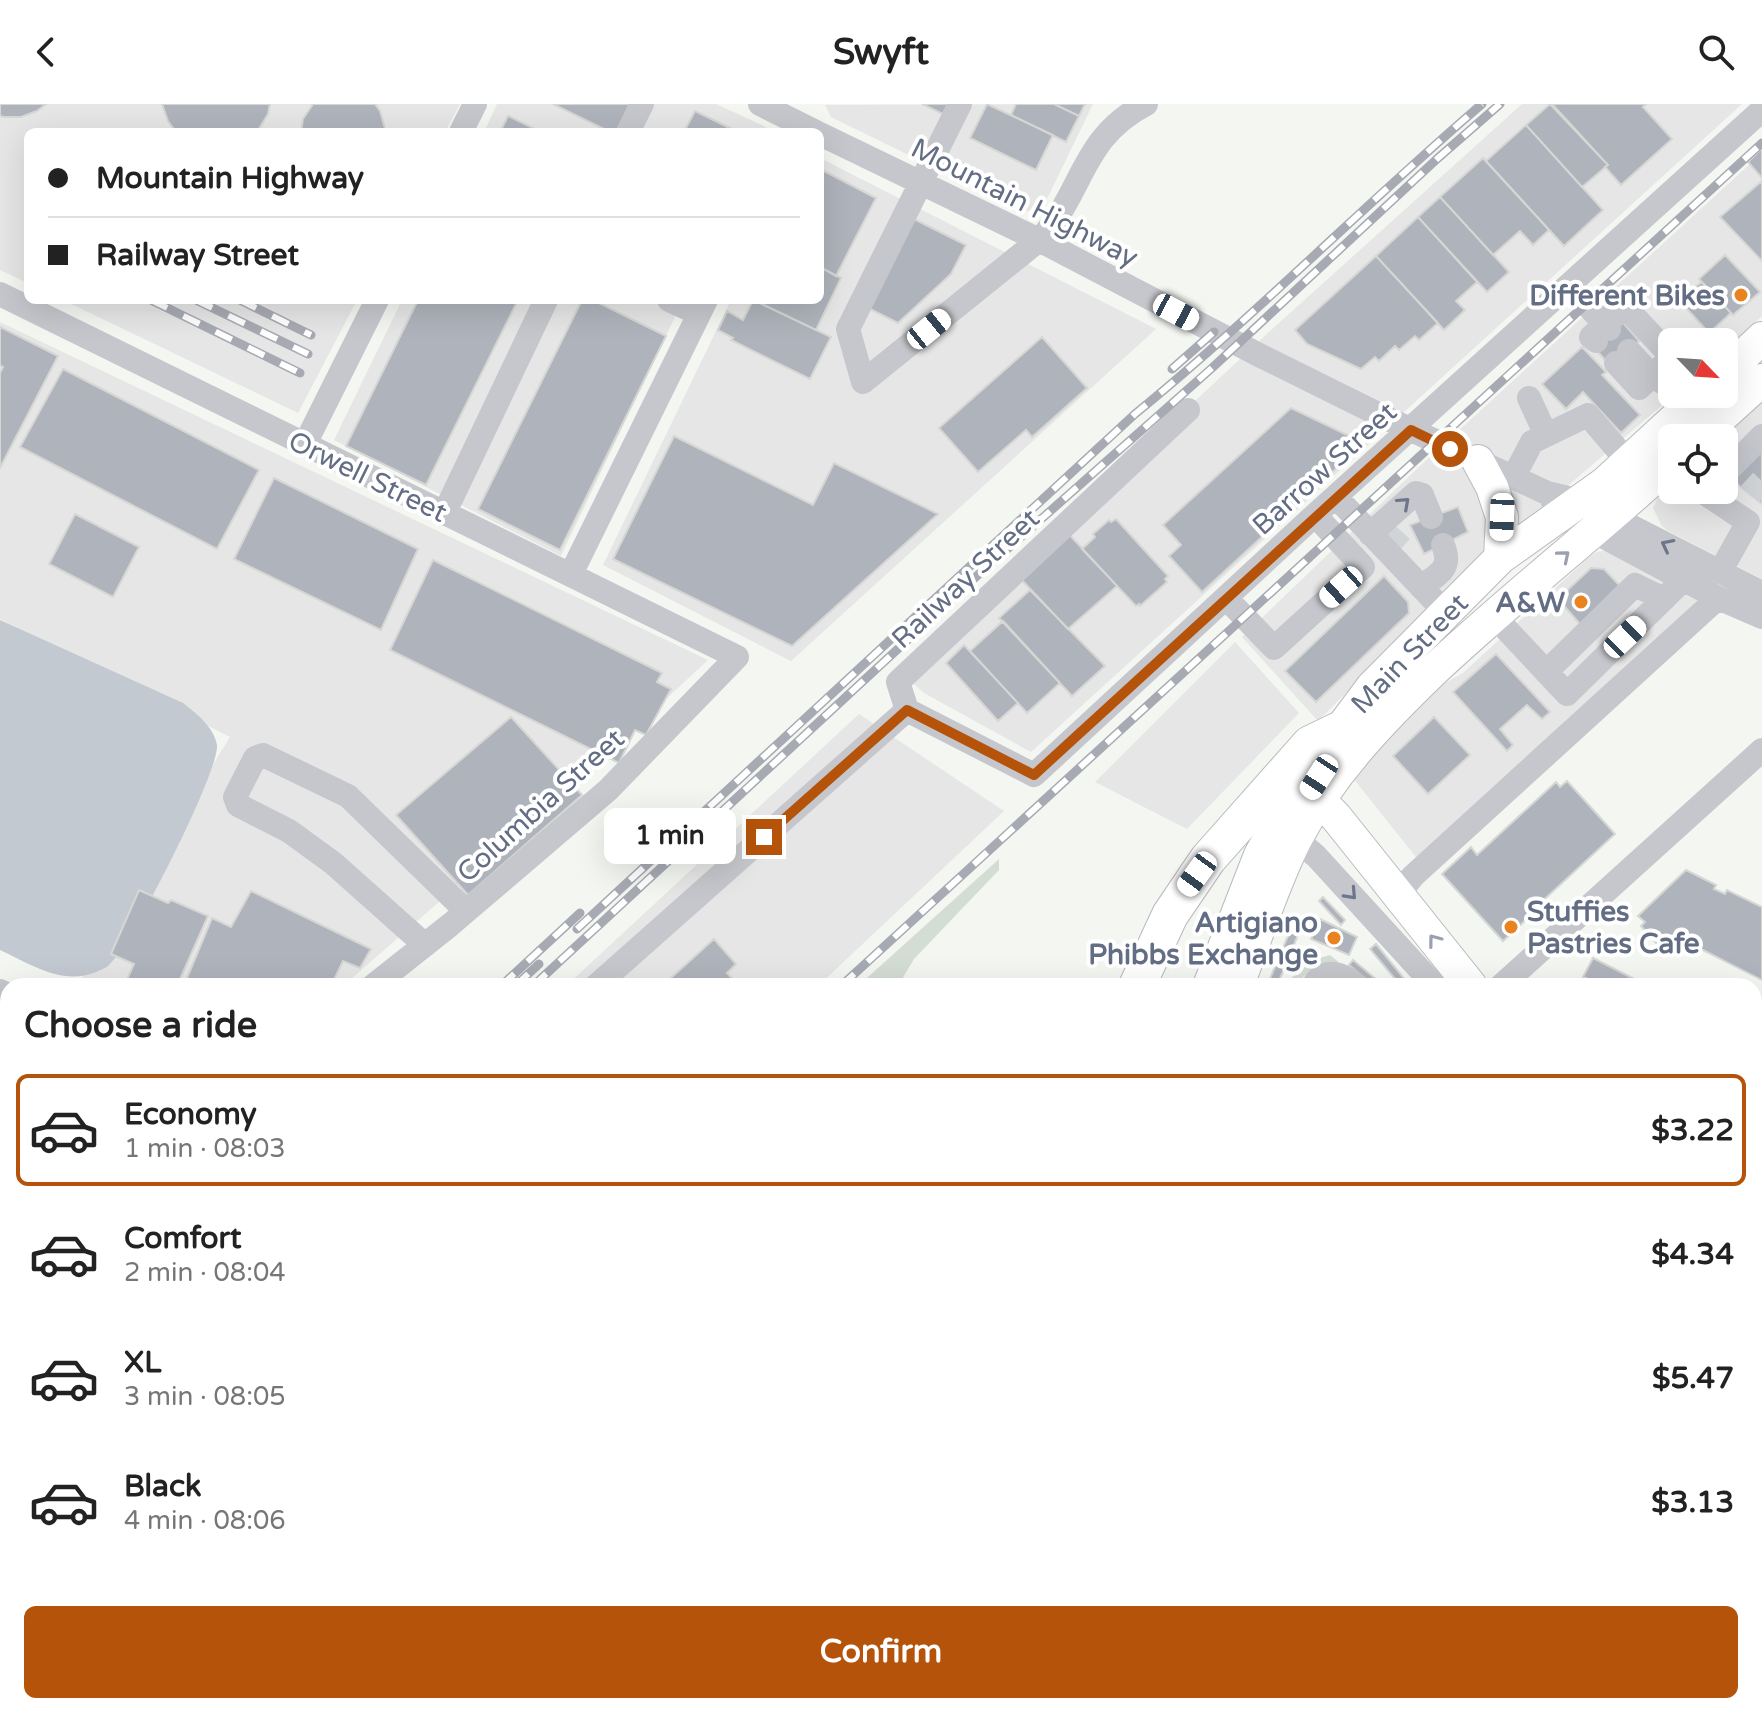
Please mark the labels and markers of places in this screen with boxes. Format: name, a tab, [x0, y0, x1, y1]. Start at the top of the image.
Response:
place label: Different Bikes	[1529, 279, 1725, 313]
marker: Different Bikes	[1732, 286, 1750, 304]
place label: A&W	[1495, 586, 1566, 620]
marker: A&W	[1572, 593, 1590, 611]
place label: Stuffies Pastries Cafe	[1527, 895, 1700, 961]
place label: Artigiano Phibbs Exchange	[1088, 906, 1318, 972]
marker: Stuffies Pastries Cafe	[1502, 918, 1520, 936]
marker: Artigiano Phibbs Exchange	[1325, 929, 1343, 947]

